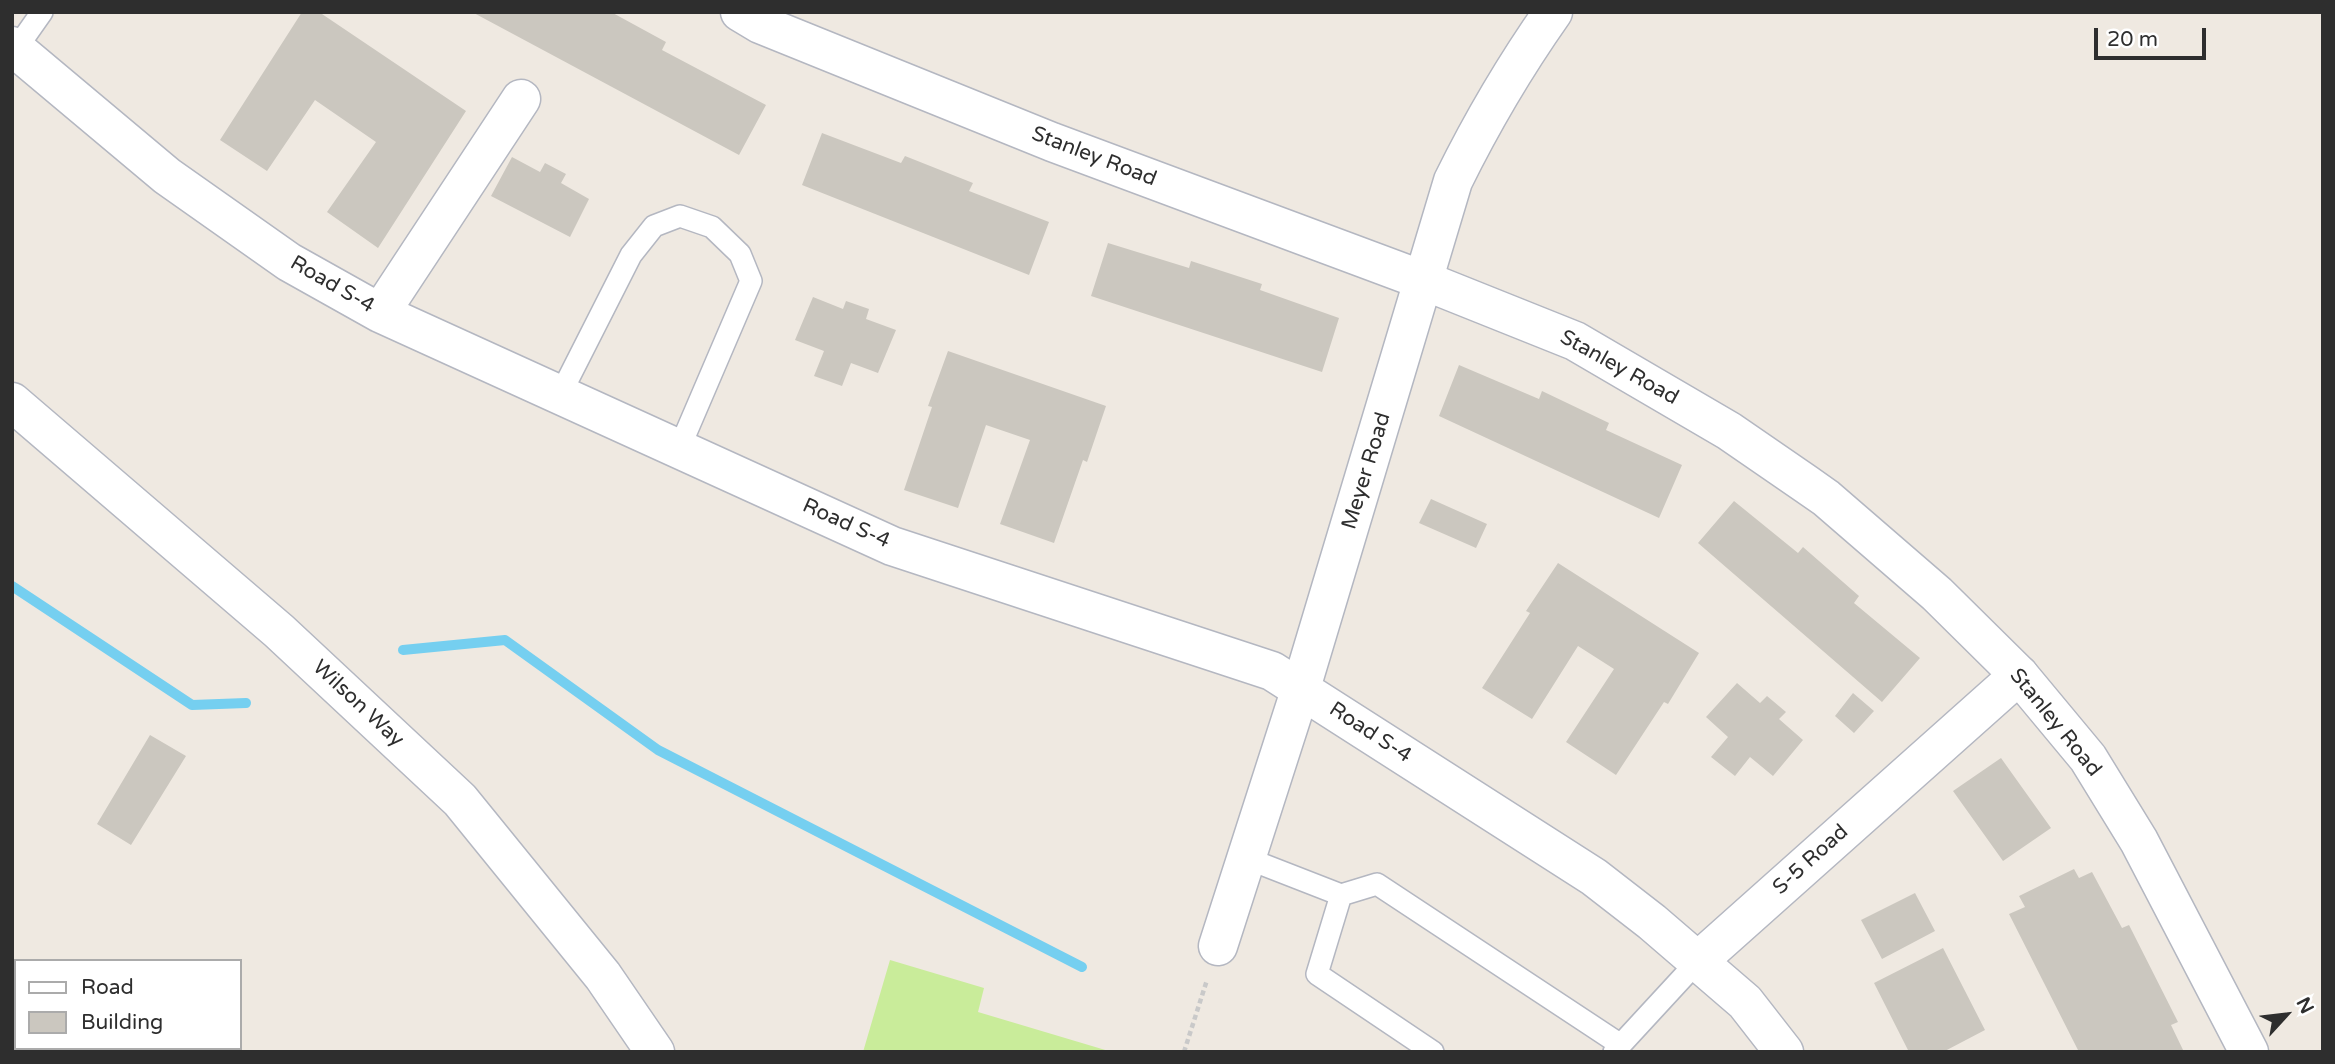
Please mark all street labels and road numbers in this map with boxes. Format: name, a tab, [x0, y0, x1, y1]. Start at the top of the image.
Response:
street label: Stanley Road	[1028, 122, 1160, 192]
street label: Road S-4	[285, 251, 379, 319]
street label: Stanley Road	[1555, 325, 1683, 411]
street label: Meyer Road	[1337, 409, 1397, 533]
street label: Road S-4	[798, 494, 894, 554]
street label: Wilson Way	[307, 655, 409, 753]
street label: Stanley Road	[2004, 664, 2106, 782]
street label: Road S-4	[1324, 697, 1416, 769]
street label: S-5 Road	[1768, 820, 1854, 900]

